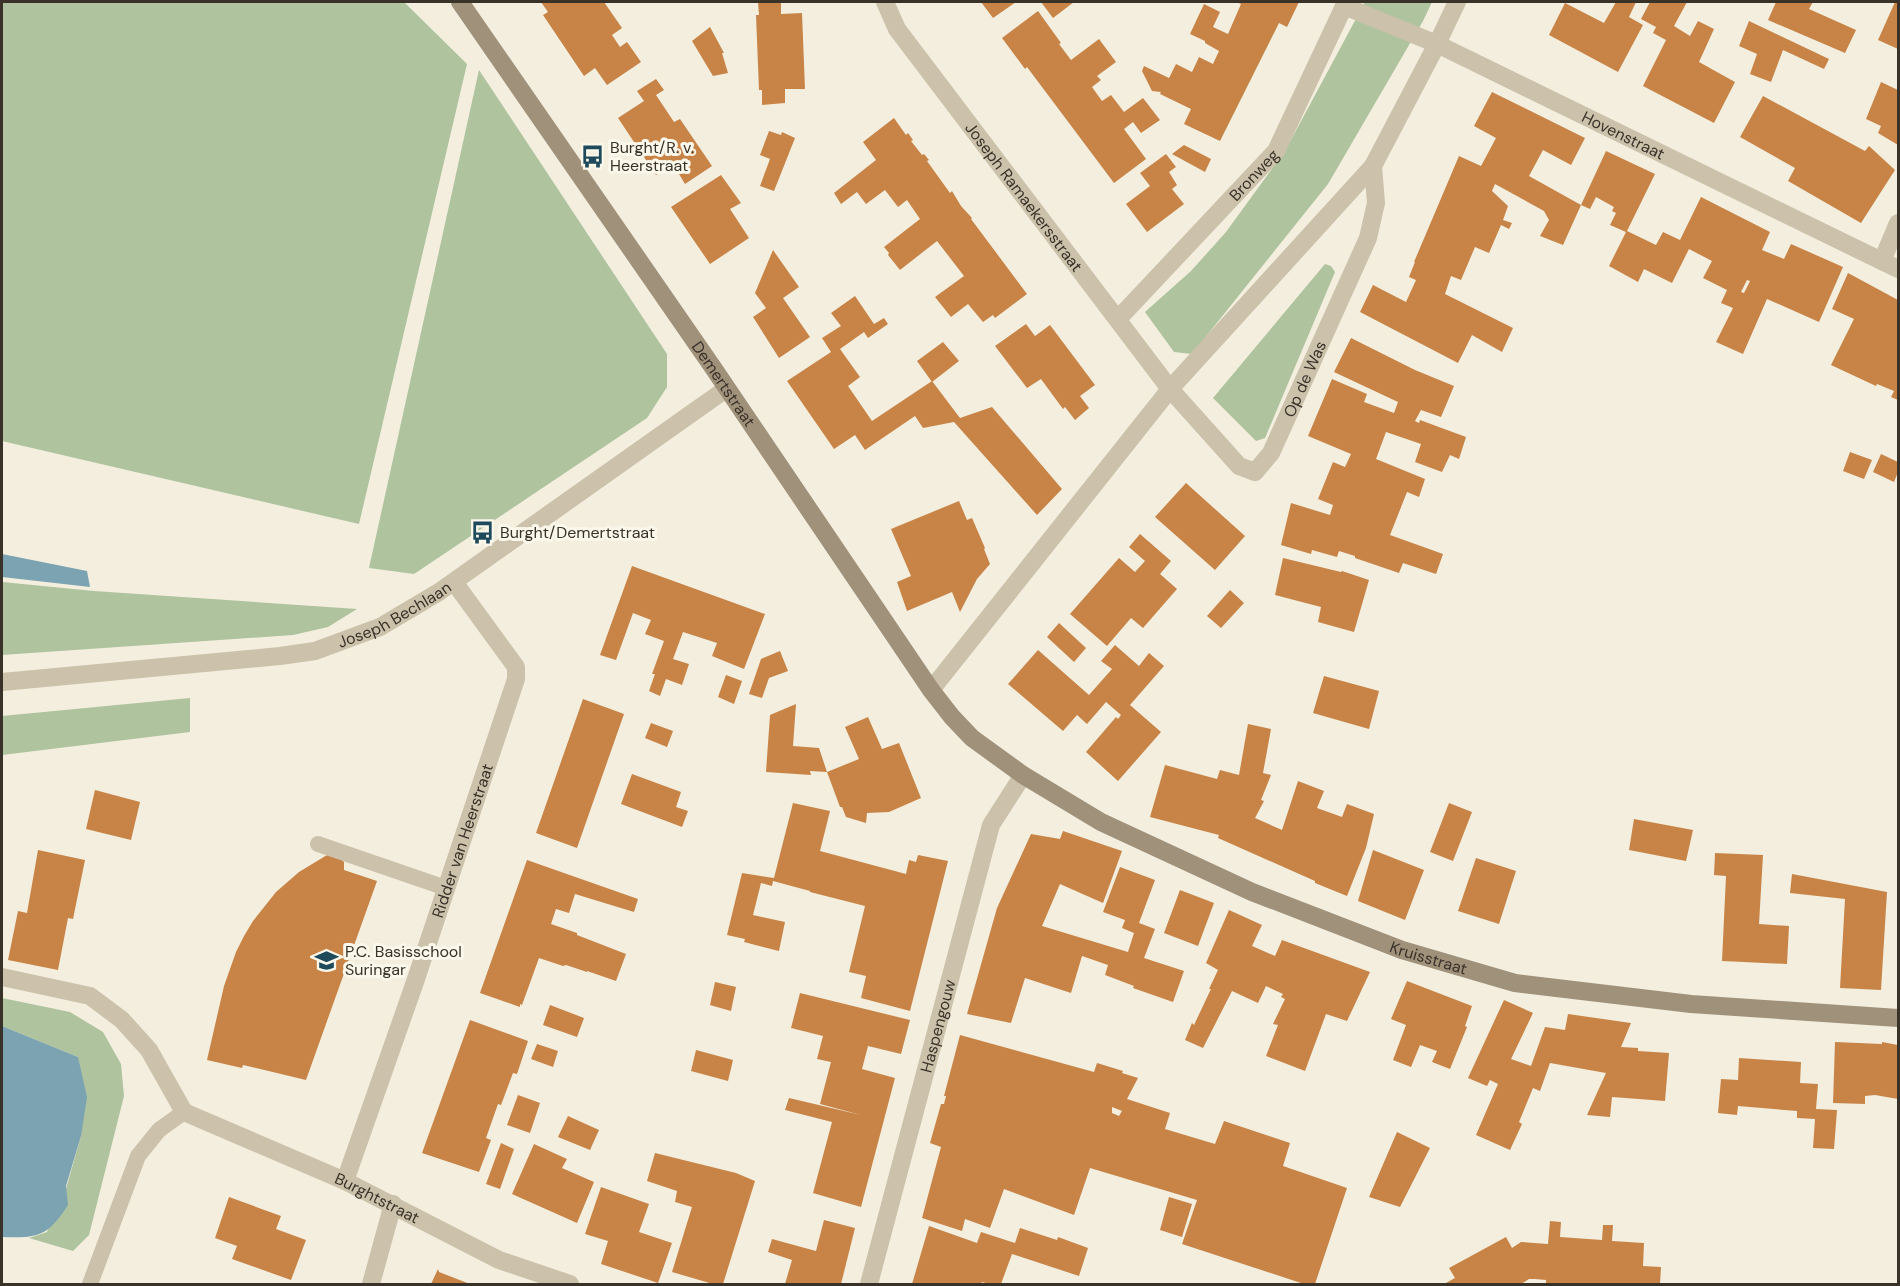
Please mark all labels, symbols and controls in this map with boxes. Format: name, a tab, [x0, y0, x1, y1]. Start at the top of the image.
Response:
street label: Hovenstraat	[1578, 106, 1668, 165]
street label: Joseph Ramaekersstraat	[960, 118, 1087, 276]
place label: Burght/R. v. Heerstraat	[610, 137, 694, 176]
bus stop icon: Burght/R. v. Heerstraat	[579, 143, 605, 169]
street label: Bronweg	[1224, 145, 1284, 206]
street label: Demertstraat	[687, 337, 760, 431]
street label: Op de Was	[1279, 338, 1331, 421]
bus stop icon: Burght/Demertstraat	[469, 519, 495, 545]
place label: Burght/Demertstraat	[500, 522, 655, 543]
street label: Joseph Bechlaan	[335, 577, 455, 653]
street label: Ridder van Heerstraat	[427, 761, 498, 921]
street label: Kruisstraat	[1387, 936, 1470, 979]
place label: P.C. Basisschool Suringar	[345, 941, 462, 980]
school or university icon: P.C. Basisschool Suringar	[314, 947, 340, 973]
street label: Haspengouw	[916, 977, 960, 1075]
street label: Burghtstraat	[332, 1168, 423, 1228]

